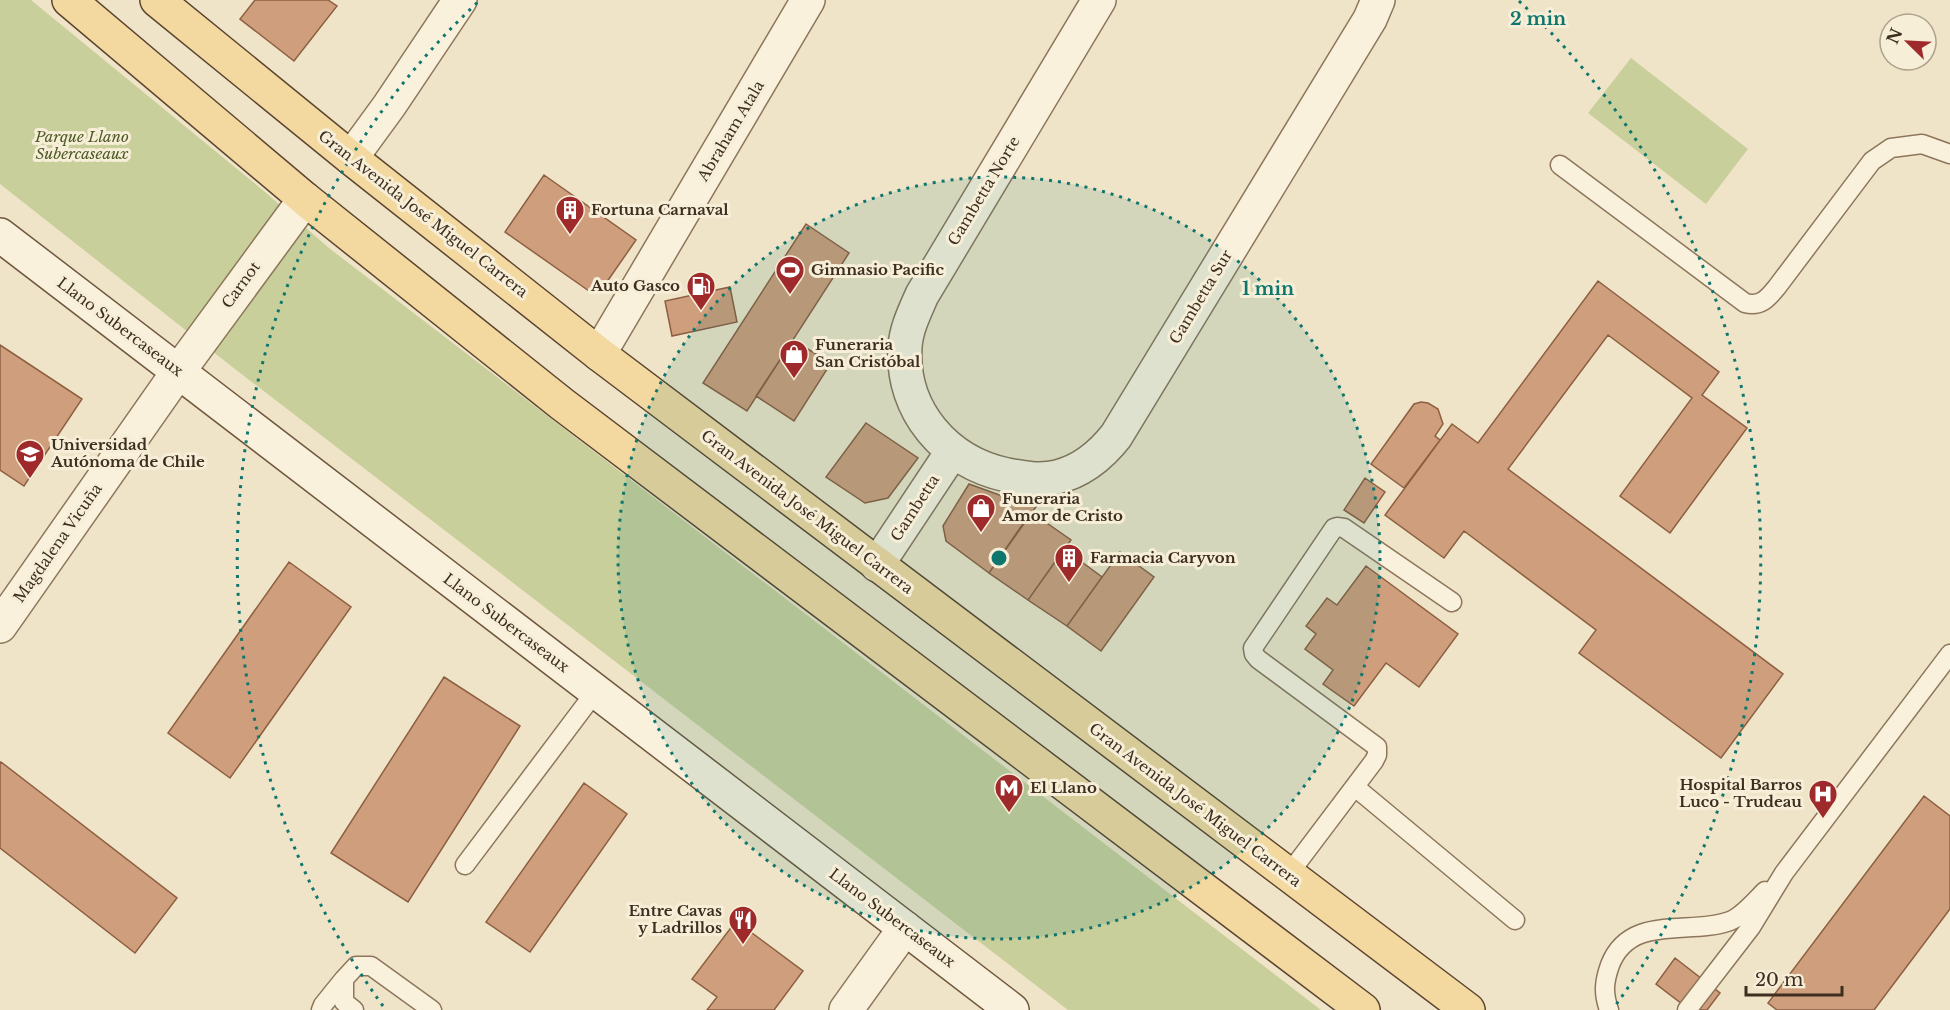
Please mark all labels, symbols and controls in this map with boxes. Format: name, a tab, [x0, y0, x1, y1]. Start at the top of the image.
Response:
text: 2 min	[1510, 8, 1566, 30]
north arrow	[1878, 12, 1938, 72]
text: N	[1882, 25, 1906, 47]
street label: Abraham Atala	[693, 76, 768, 185]
street label: Gran Avenida José Miguel Carrera	[315, 126, 532, 302]
park label: Parque Llano Subercaseaux	[34, 127, 129, 163]
street label: Gambetta Norte	[944, 133, 1024, 249]
building icon: Fortuna Carnaval	[554, 194, 586, 236]
place label: Fortuna Carnaval	[591, 200, 729, 219]
street label: Gambetta Sur	[1165, 245, 1237, 347]
sports icon: Gimnasio Pacific	[774, 254, 806, 296]
street label: Carnot	[217, 257, 264, 312]
place label: Gimnasio Pacific	[811, 260, 944, 279]
fuel station icon: Auto Gasco	[685, 270, 717, 312]
street label: Llano Subercaseaux	[54, 273, 187, 380]
place label: Auto Gasco	[590, 276, 680, 295]
text: 1 min	[1242, 278, 1294, 300]
place label: Funeraria San Cristóbal	[815, 335, 921, 371]
shop icon: Funeraria San Cristóbal	[778, 338, 810, 380]
street label: Gran Avenida José Miguel Carrera	[698, 426, 918, 598]
place label: Universidad Autónoma de Chile	[50, 435, 205, 471]
school or university icon: Universidad Autónoma de Chile	[14, 438, 46, 480]
street label: Gambetta	[886, 470, 943, 545]
street label: Magdalena Vicuña	[9, 479, 106, 606]
place label: Funeraria Amor de Cristo	[1001, 489, 1123, 525]
shop icon: Funeraria Amor de Cristo	[965, 492, 997, 534]
building icon: Farmacia Caryvon	[1053, 542, 1085, 584]
centre of rings	[989, 548, 1009, 568]
place label: Farmacia Caryvon	[1090, 548, 1236, 567]
street label: Llano Subercaseaux	[440, 569, 573, 676]
street label: Gran Avenida José Miguel Carrera	[1086, 719, 1306, 891]
metro station icon: El Llano	[993, 772, 1025, 814]
place label: Hospital Barros Luco - Trudeau	[1679, 775, 1802, 811]
place label: El Llano	[1030, 778, 1097, 797]
hospital icon: Hospital Barros Luco - Trudeau	[1807, 778, 1839, 820]
street label: Llano Subercaseaux	[826, 864, 959, 971]
place label: Entre Cavas y Ladrillos	[628, 901, 722, 937]
restaurant icon: Entre Cavas y Ladrillos	[727, 904, 759, 946]
scale bar	[1746, 959, 1842, 997]
text: 20 m	[1755, 969, 1803, 991]

